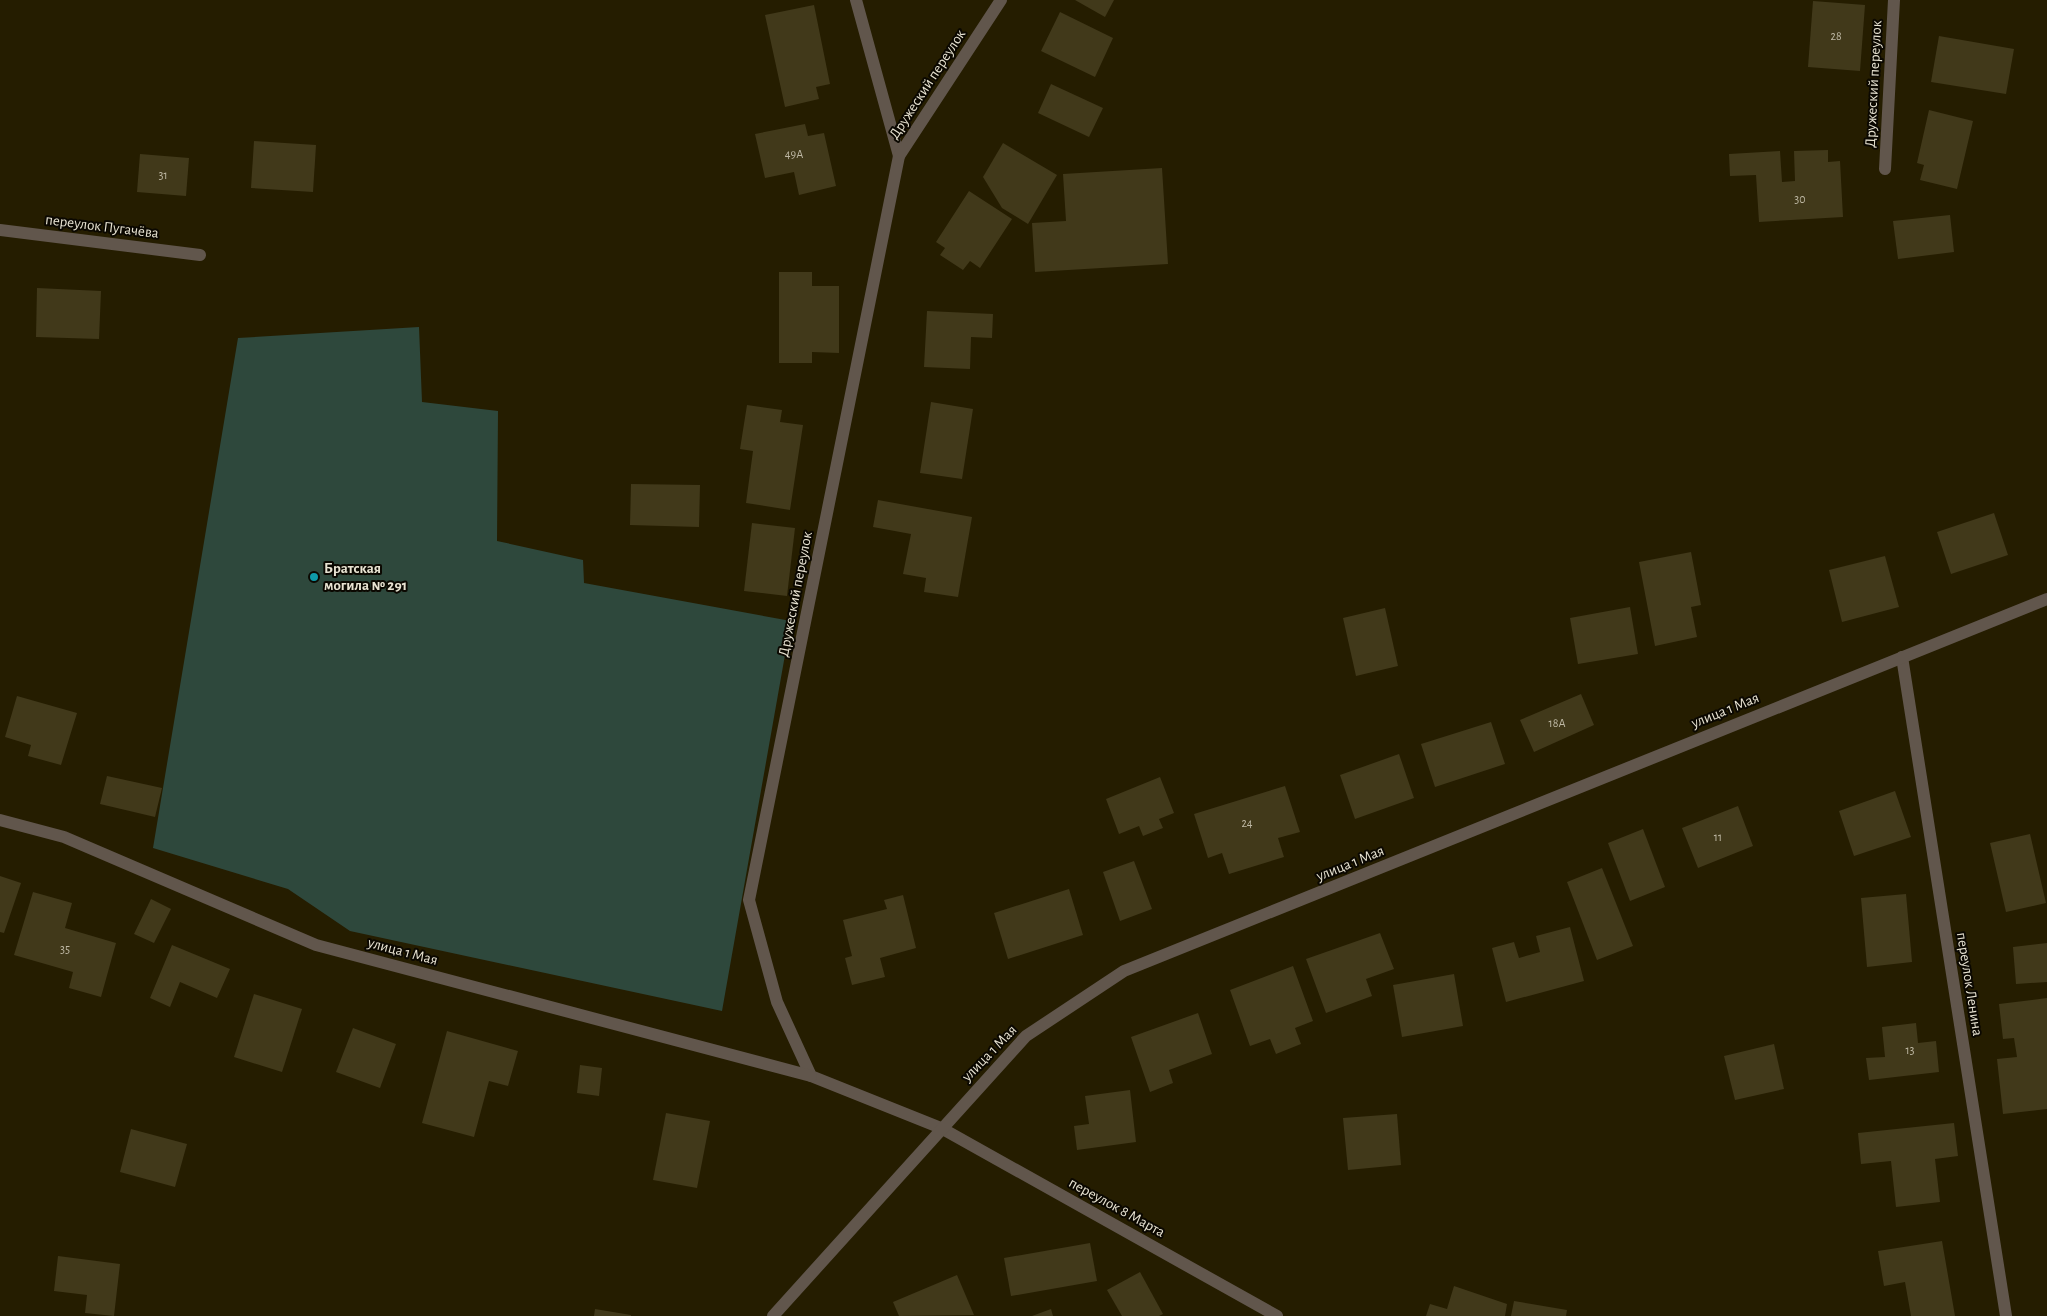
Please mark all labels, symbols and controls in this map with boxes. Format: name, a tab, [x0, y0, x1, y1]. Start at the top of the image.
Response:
street label: Дружеский переулок	[1863, 20, 1884, 148]
street label: Дружеский переулок	[886, 27, 968, 142]
house number: 28	[1830, 30, 1842, 42]
house number: 49А	[785, 148, 803, 160]
house number: 31	[158, 169, 168, 181]
house number: 30	[1794, 193, 1806, 205]
street label: переулок Пугачёва	[44, 212, 160, 241]
street label: Дружеский переулок	[776, 530, 815, 658]
place label: Братская могила № 291	[324, 561, 407, 593]
marker: Братская могила № 291	[308, 571, 320, 583]
street label: улица 1 Мая	[1688, 690, 1761, 731]
house number: 18А	[1549, 717, 1565, 729]
house number: 24	[1241, 817, 1253, 829]
house number: 11	[1714, 831, 1722, 843]
street label: улица 1 Мая	[1313, 843, 1386, 884]
street label: переулок Ленина	[1954, 931, 1985, 1037]
street label: улица 1 Мая	[365, 935, 439, 968]
house number: 35	[60, 943, 70, 955]
street label: улица 1 Мая	[958, 1022, 1020, 1085]
house number: 13	[1905, 1044, 1915, 1056]
street label: переулок 8 Марта	[1066, 1175, 1167, 1240]

